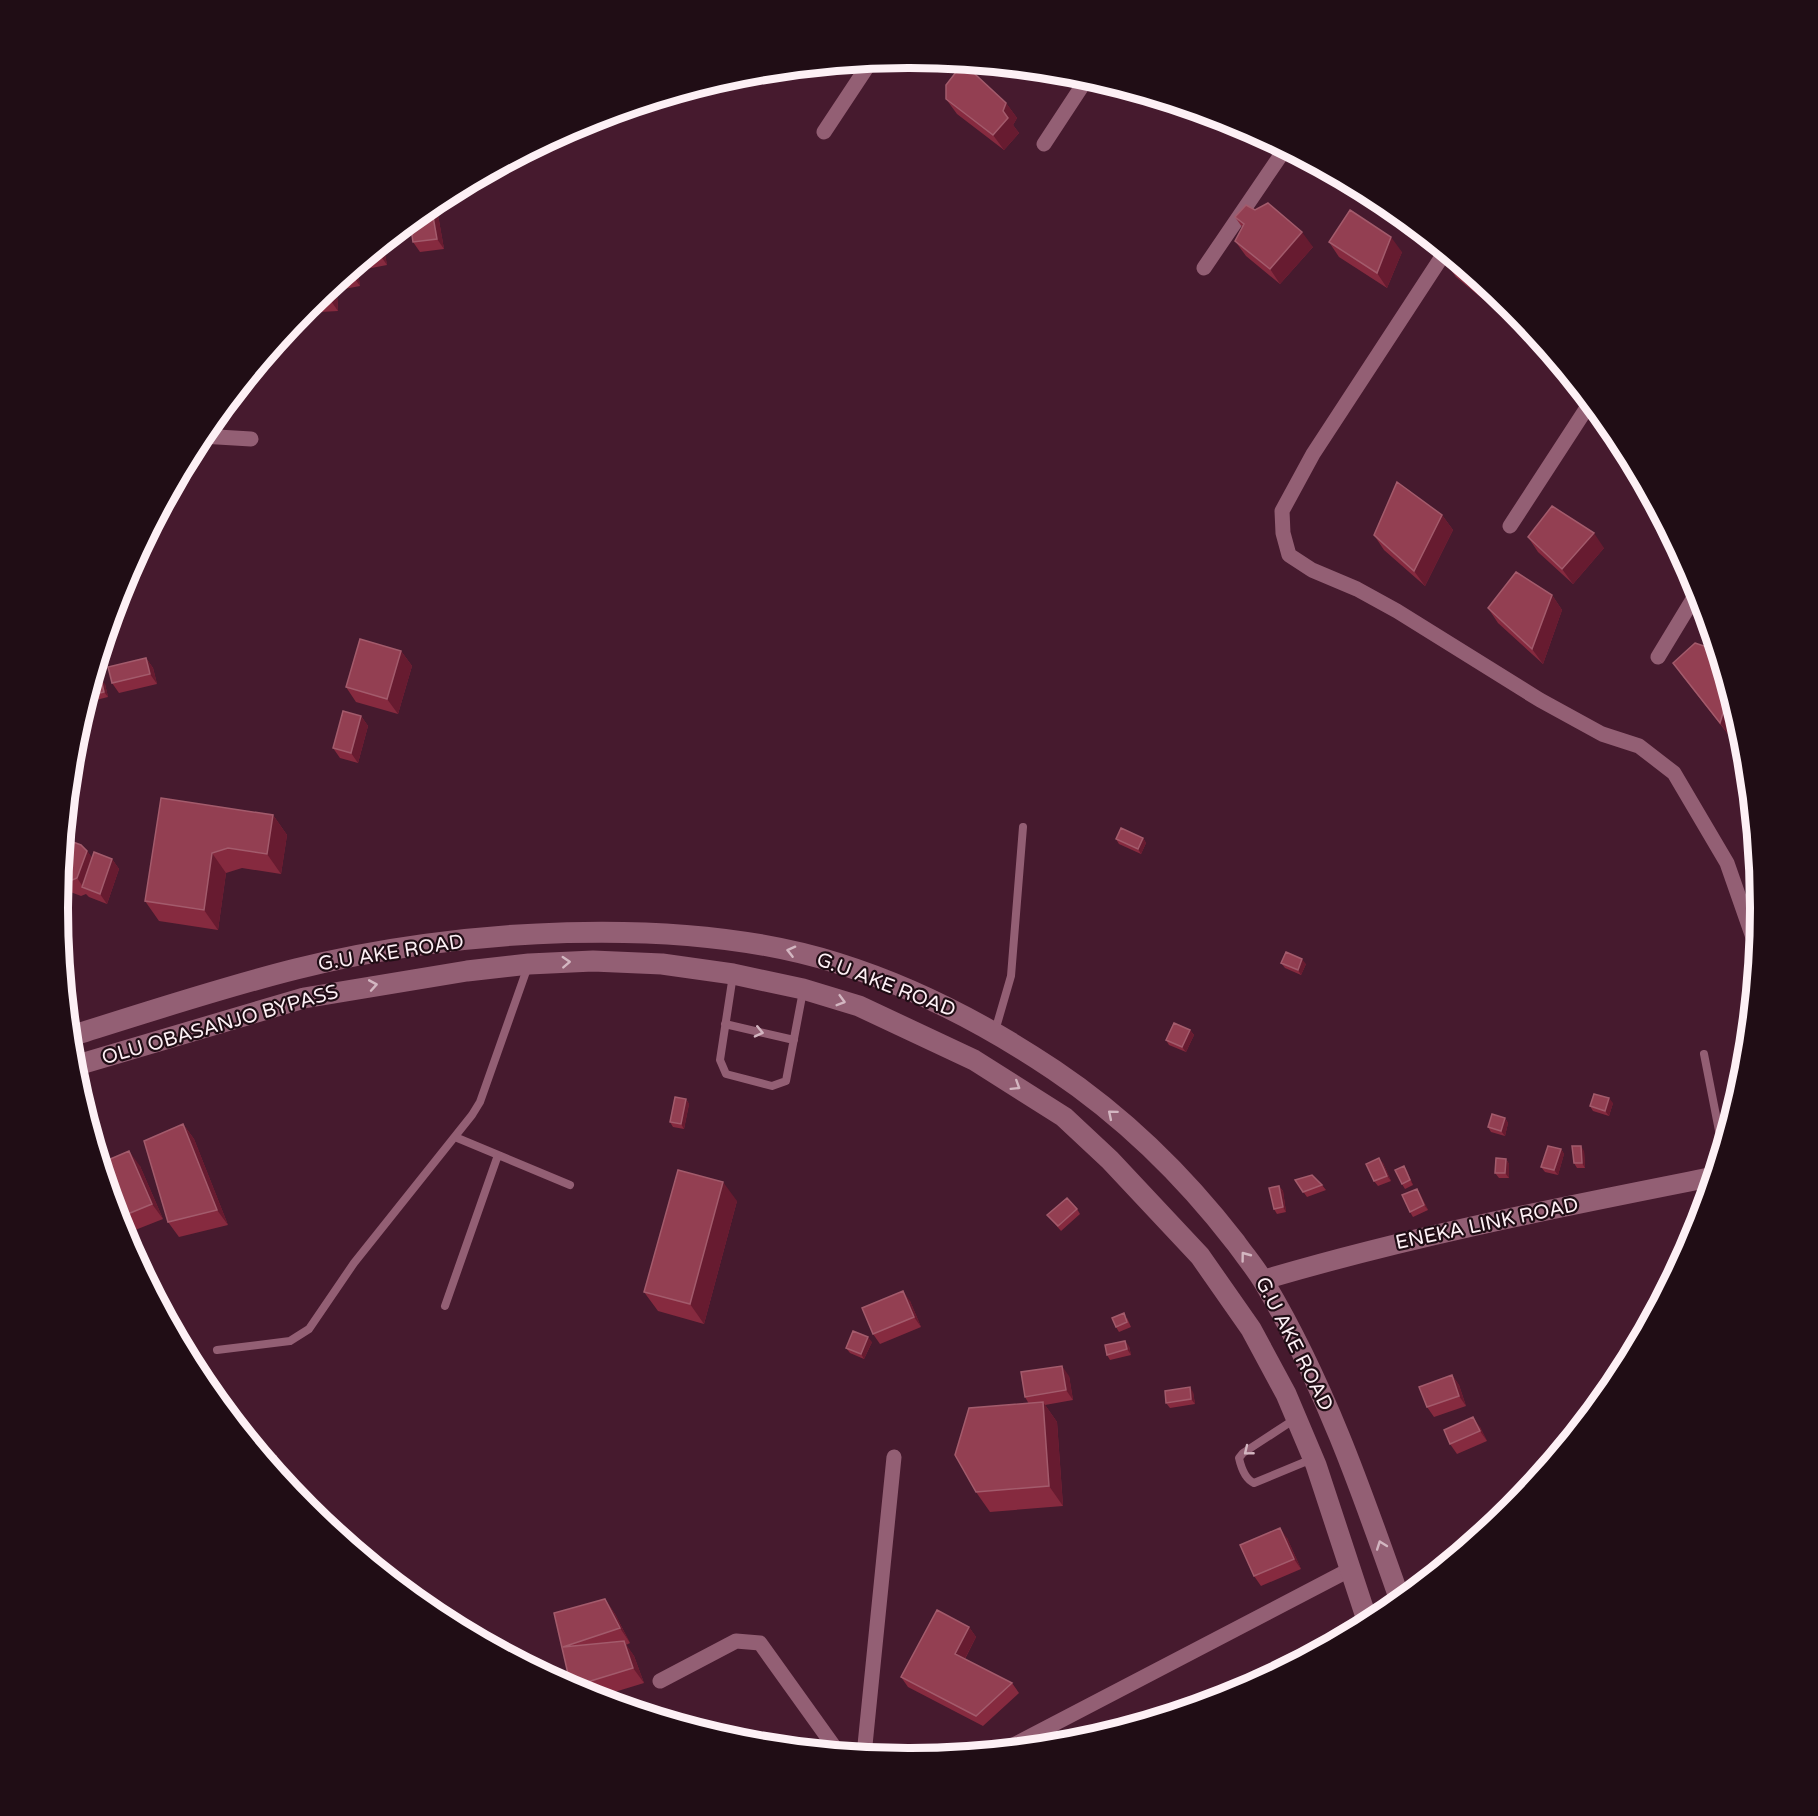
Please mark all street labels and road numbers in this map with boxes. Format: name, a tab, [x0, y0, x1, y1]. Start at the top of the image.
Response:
street label: G.U AKE ROAD	[316, 930, 466, 976]
street label: G.U AKE ROAD	[813, 947, 959, 1023]
street label: OLU OBASANJO BYPASS	[99, 980, 341, 1070]
street label: ENEKA LINK ROAD	[1393, 1193, 1581, 1255]
street label: G.U AKE ROAD	[1250, 1273, 1338, 1415]

